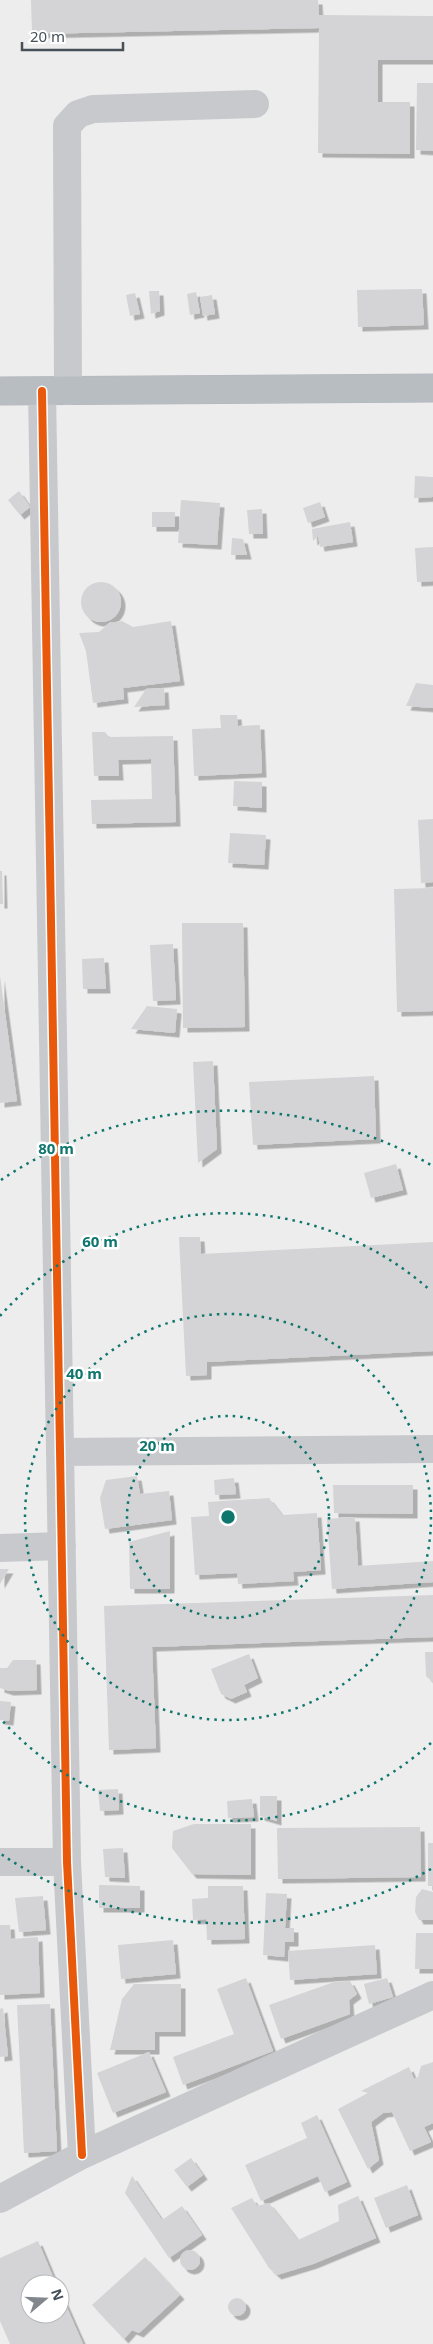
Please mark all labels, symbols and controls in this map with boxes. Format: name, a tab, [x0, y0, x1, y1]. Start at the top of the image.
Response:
scale bar	[22, 20, 124, 52]
text: 20 m	[30, 26, 65, 46]
text: 80 m	[38, 1138, 74, 1158]
text: 60 m	[82, 1231, 118, 1251]
text: 40 m	[66, 1363, 102, 1383]
text: 20 m	[139, 1435, 175, 1455]
centre of rings	[219, 1508, 237, 1526]
north arrow	[20, 2274, 70, 2324]
text: N	[47, 2286, 69, 2303]

